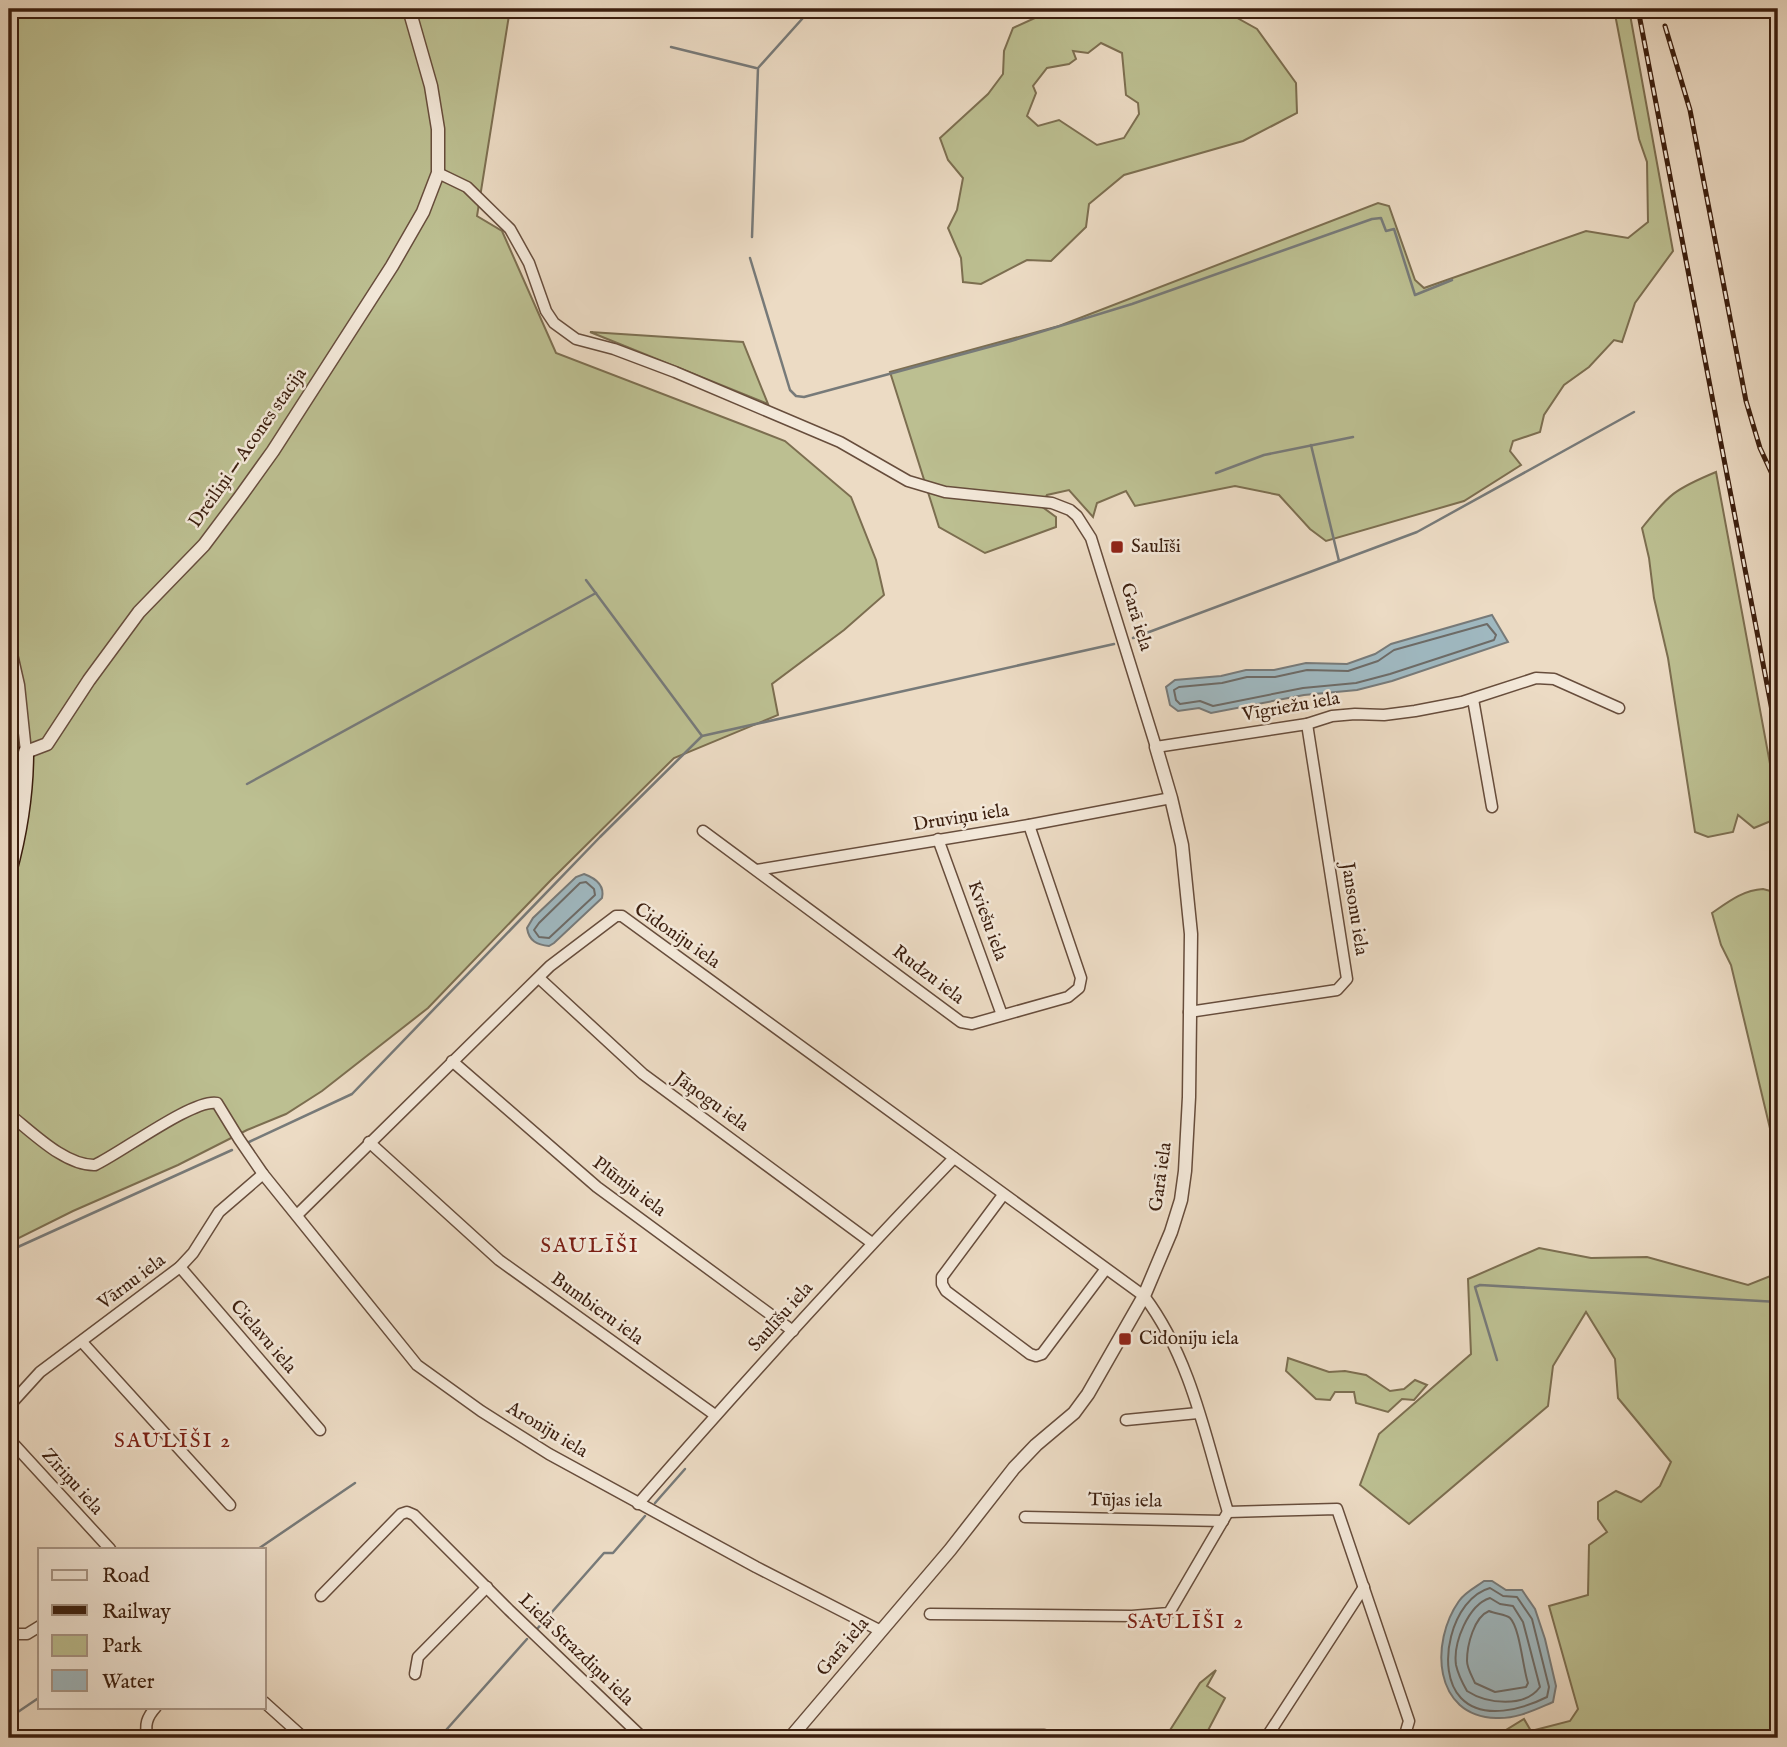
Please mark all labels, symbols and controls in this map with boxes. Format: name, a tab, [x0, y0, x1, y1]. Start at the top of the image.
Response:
street label: Dreiliņi — Acones stacija	[184, 363, 313, 533]
place label: Saulīši	[1131, 535, 1181, 559]
marker: Saulīši	[1109, 539, 1125, 555]
street label: Garā iela	[1114, 580, 1158, 655]
street label: Vīgriežu iela	[1239, 686, 1342, 728]
street label: Druviņu iela	[911, 798, 1011, 837]
street label: Jansonu iela	[1335, 859, 1373, 958]
street label: Kviešu iela	[961, 878, 1013, 965]
street label: Cidoniju iela	[629, 898, 725, 975]
street label: Rudzu iela	[887, 940, 970, 1010]
street label: Jāņogu iela	[667, 1065, 754, 1138]
street label: Garā iela	[1144, 1140, 1178, 1213]
street label: Plūmju iela	[587, 1151, 671, 1223]
district label: SAULĪŠI	[540, 1232, 640, 1260]
street label: Vārnu iela	[93, 1248, 171, 1316]
street label: Bumbieru iela	[546, 1267, 649, 1351]
street label: Saulīšu iela	[743, 1276, 819, 1357]
street label: Cielavu iela	[224, 1295, 302, 1379]
place label: Cidoniju iela	[1139, 1327, 1239, 1351]
marker: Cidoniju iela	[1117, 1331, 1133, 1347]
street label: Aroniju iela	[501, 1396, 593, 1464]
district label: SAULĪŠI 2	[114, 1427, 232, 1455]
street label: Zīriņu iela	[36, 1444, 109, 1521]
street label: Tūjas iela	[1088, 1488, 1163, 1514]
legend	[38, 1548, 266, 1708]
text: Road	[102, 1563, 150, 1590]
street label: Lielā Strazdiņu iela	[513, 1589, 639, 1712]
text: Railway	[102, 1599, 172, 1626]
district label: SAULĪŠI 2	[1127, 1608, 1245, 1636]
street label: Garā iela	[811, 1612, 875, 1681]
text: Park	[102, 1633, 143, 1660]
text: Water	[102, 1669, 155, 1696]

